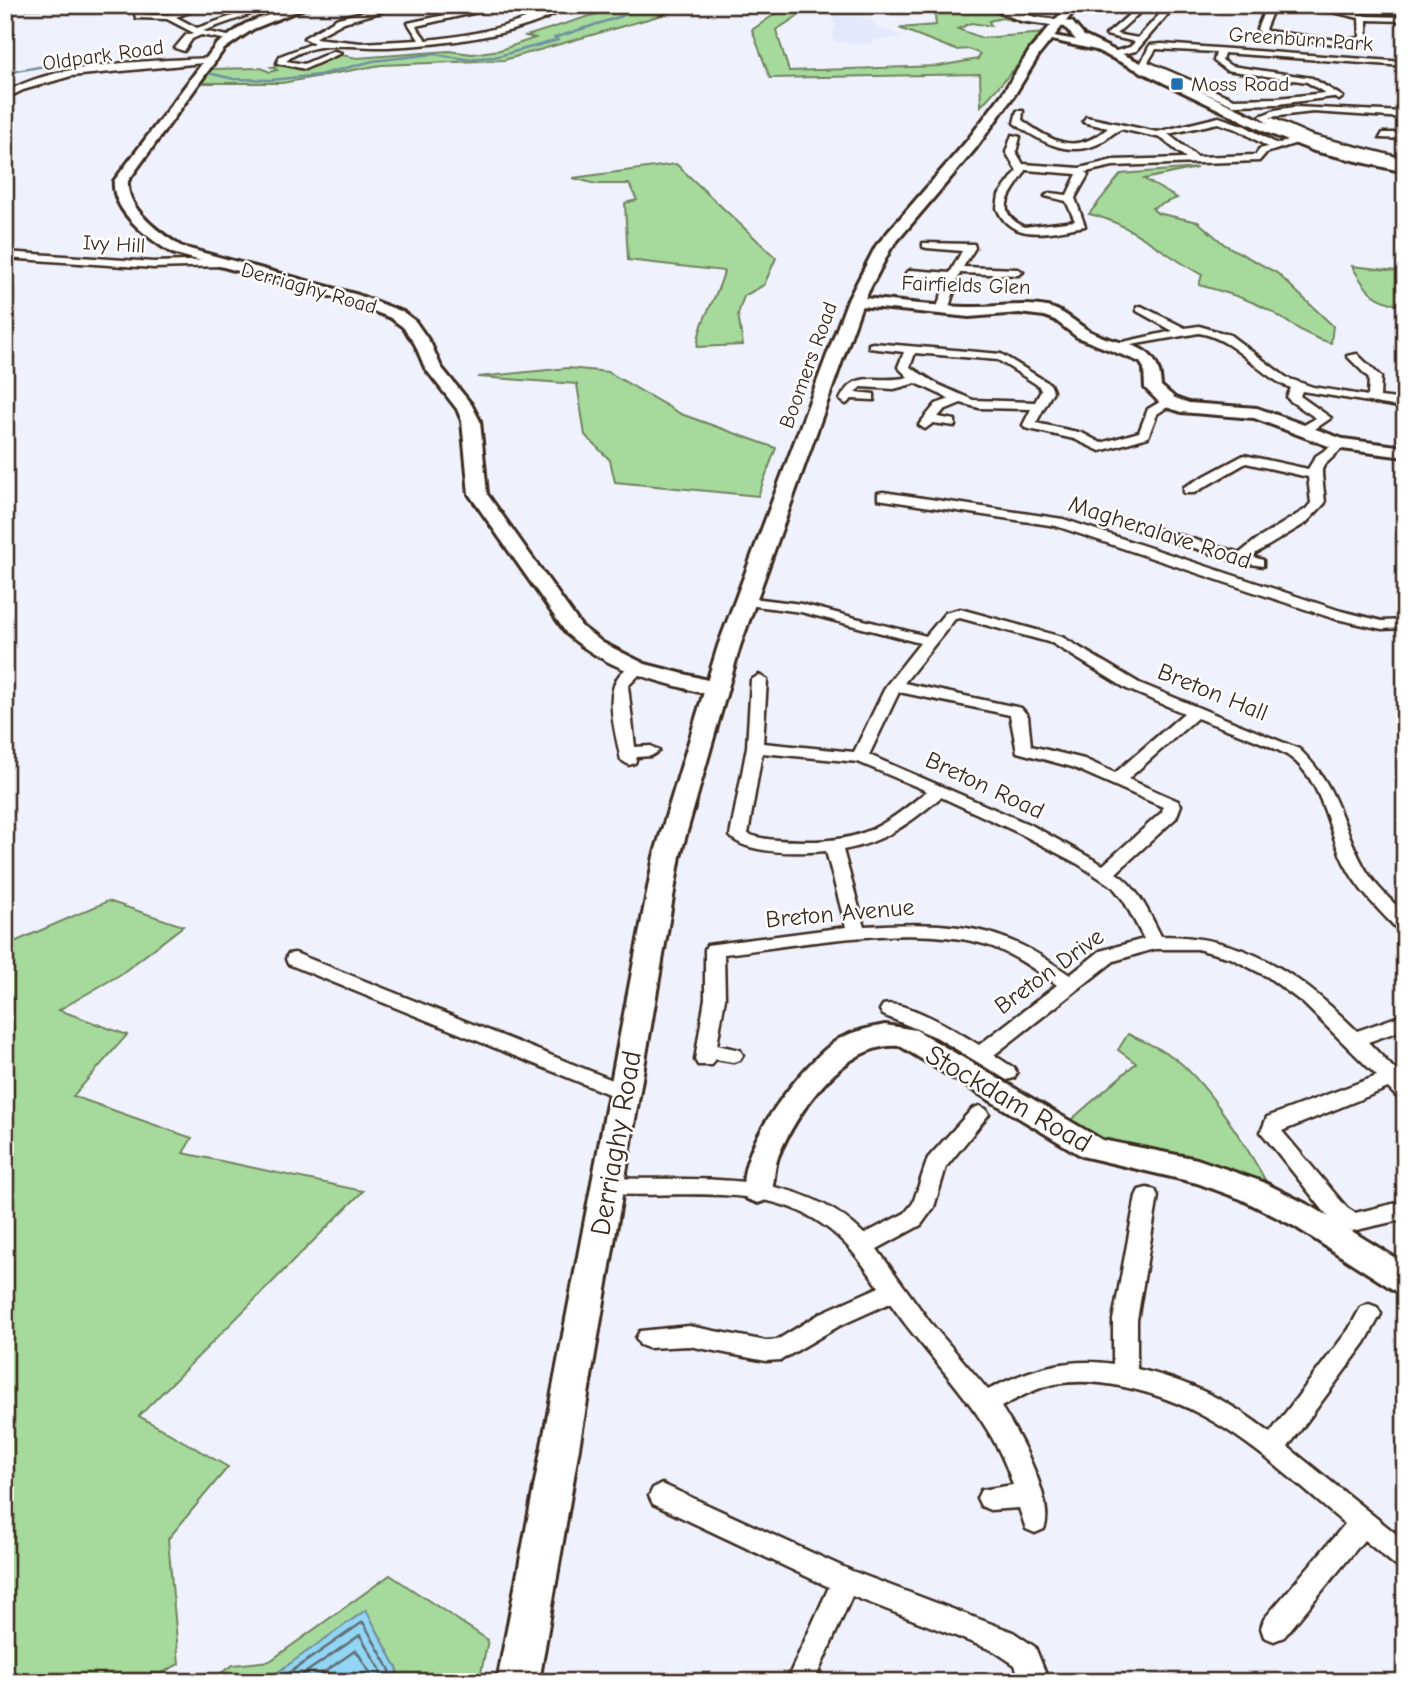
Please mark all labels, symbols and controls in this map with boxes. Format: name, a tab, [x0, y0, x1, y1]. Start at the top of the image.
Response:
street label: Greenburn Park	[1228, 22, 1374, 56]
street label: Oldpark Road	[41, 35, 165, 75]
place label: Moss Road	[1191, 72, 1289, 96]
marker: Moss Road	[1169, 76, 1185, 92]
street label: Ivy Hill	[82, 230, 146, 258]
street label: Derriaghy Road	[238, 257, 380, 319]
street label: Fairfields Glen	[901, 271, 1031, 299]
street label: Boomers Road	[774, 299, 842, 431]
street label: Magheralave Road	[1065, 489, 1255, 575]
street label: Breton Hall	[1154, 657, 1272, 727]
street label: Breton Road	[921, 745, 1049, 825]
street label: Breton Avenue	[764, 893, 916, 933]
street label: Breton Drive	[989, 922, 1109, 1020]
street label: Stockdam Road	[920, 1038, 1097, 1159]
street label: Derriaghy Road	[584, 1048, 648, 1238]

